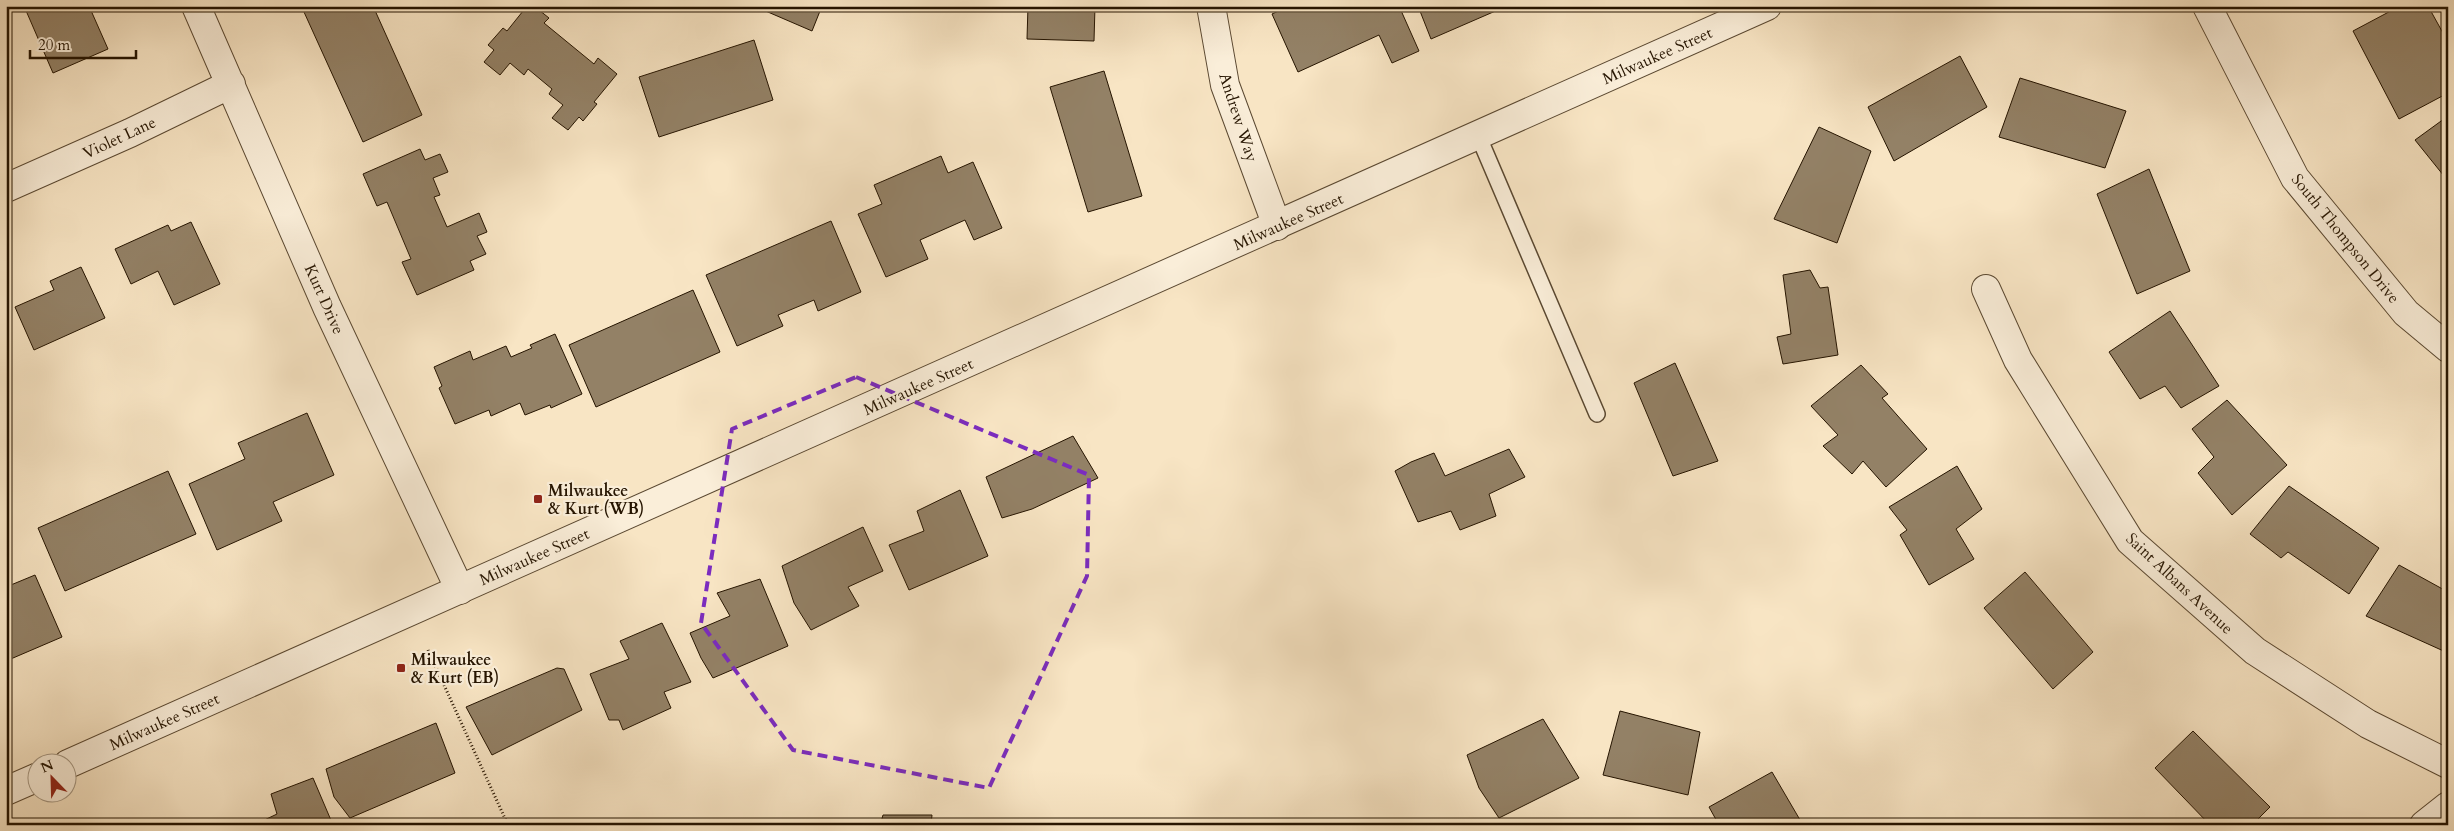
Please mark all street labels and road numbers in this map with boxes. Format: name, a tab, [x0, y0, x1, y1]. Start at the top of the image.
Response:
street label: Milwaukee Street	[1599, 22, 1716, 90]
street label: Andrew Way	[1213, 70, 1263, 165]
street label: Violet Lane	[79, 111, 160, 164]
street label: South Thompson Drive	[2286, 169, 2404, 308]
street label: Milwaukee Street	[1230, 188, 1347, 256]
street label: Kurt Drive	[299, 261, 349, 338]
street label: Milwaukee Street	[860, 353, 977, 421]
street label: Milwaukee Street	[476, 523, 593, 591]
street label: Saint Albans Avenue	[2121, 528, 2238, 639]
street label: Milwaukee Street	[106, 688, 223, 756]

